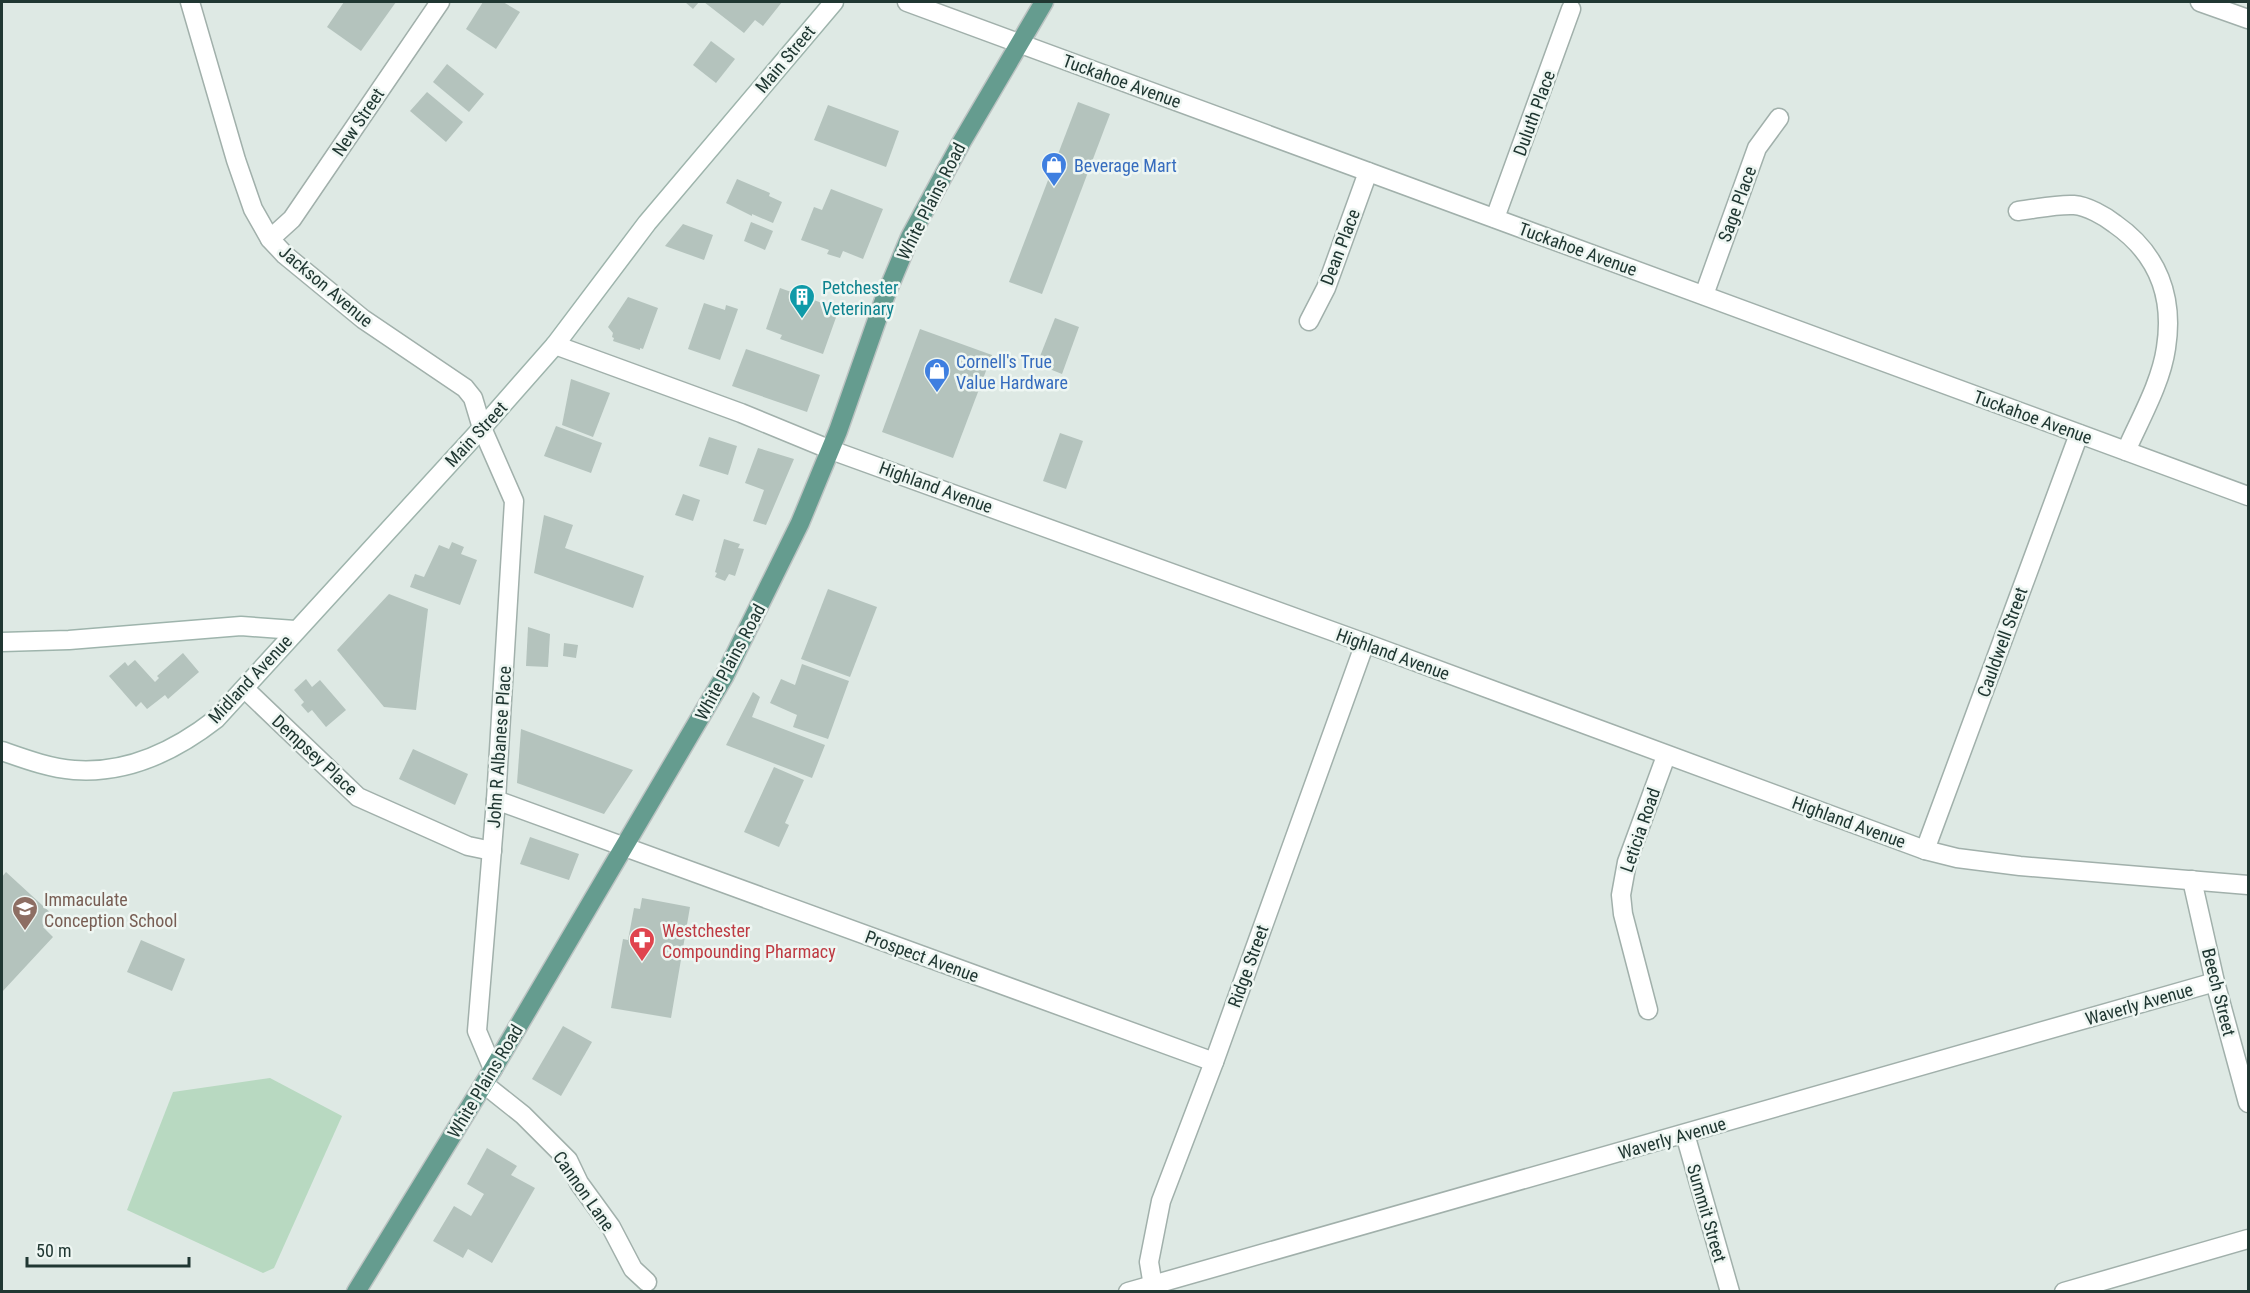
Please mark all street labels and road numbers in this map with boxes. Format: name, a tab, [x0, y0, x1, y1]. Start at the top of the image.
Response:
street label: Main Street	[751, 21, 819, 97]
street label: Tuckahoe Avenue	[1060, 50, 1184, 112]
street label: Duluth Place	[1509, 67, 1559, 159]
street label: New Street	[328, 84, 388, 160]
street label: White Plains Road	[892, 139, 970, 263]
street label: Sage Place	[1714, 163, 1760, 245]
street label: Dean Place	[1316, 206, 1364, 288]
street label: Tuckahoe Avenue	[1516, 218, 1640, 280]
street label: Jackson Avenue	[275, 241, 377, 331]
street label: Tuckahoe Avenue	[1971, 386, 2095, 448]
street label: Main Street	[441, 397, 511, 471]
street label: Highland Avenue	[876, 457, 996, 517]
street label: Cauldwell Street	[1972, 584, 2032, 700]
street label: White Plains Road	[691, 600, 769, 724]
street label: Highland Avenue	[1333, 624, 1453, 684]
street label: Midland Avenue	[204, 631, 296, 727]
street label: John R Albanese Place	[483, 665, 515, 829]
street label: Dempsey Place	[268, 710, 362, 800]
street label: Leticia Road	[1616, 785, 1664, 875]
street label: Highland Avenue	[1789, 792, 1909, 852]
street label: Ridge Street	[1223, 922, 1273, 1010]
street label: Prospect Avenue	[862, 926, 982, 986]
street label: Beech Street	[2198, 946, 2240, 1038]
street label: Waverly Avenue	[2083, 979, 2195, 1029]
street label: White Plains Road	[443, 1021, 527, 1141]
street label: Waverly Avenue	[1616, 1113, 1728, 1163]
street label: Cannon Lane	[549, 1147, 619, 1235]
street label: Summit Street	[1683, 1162, 1731, 1264]

